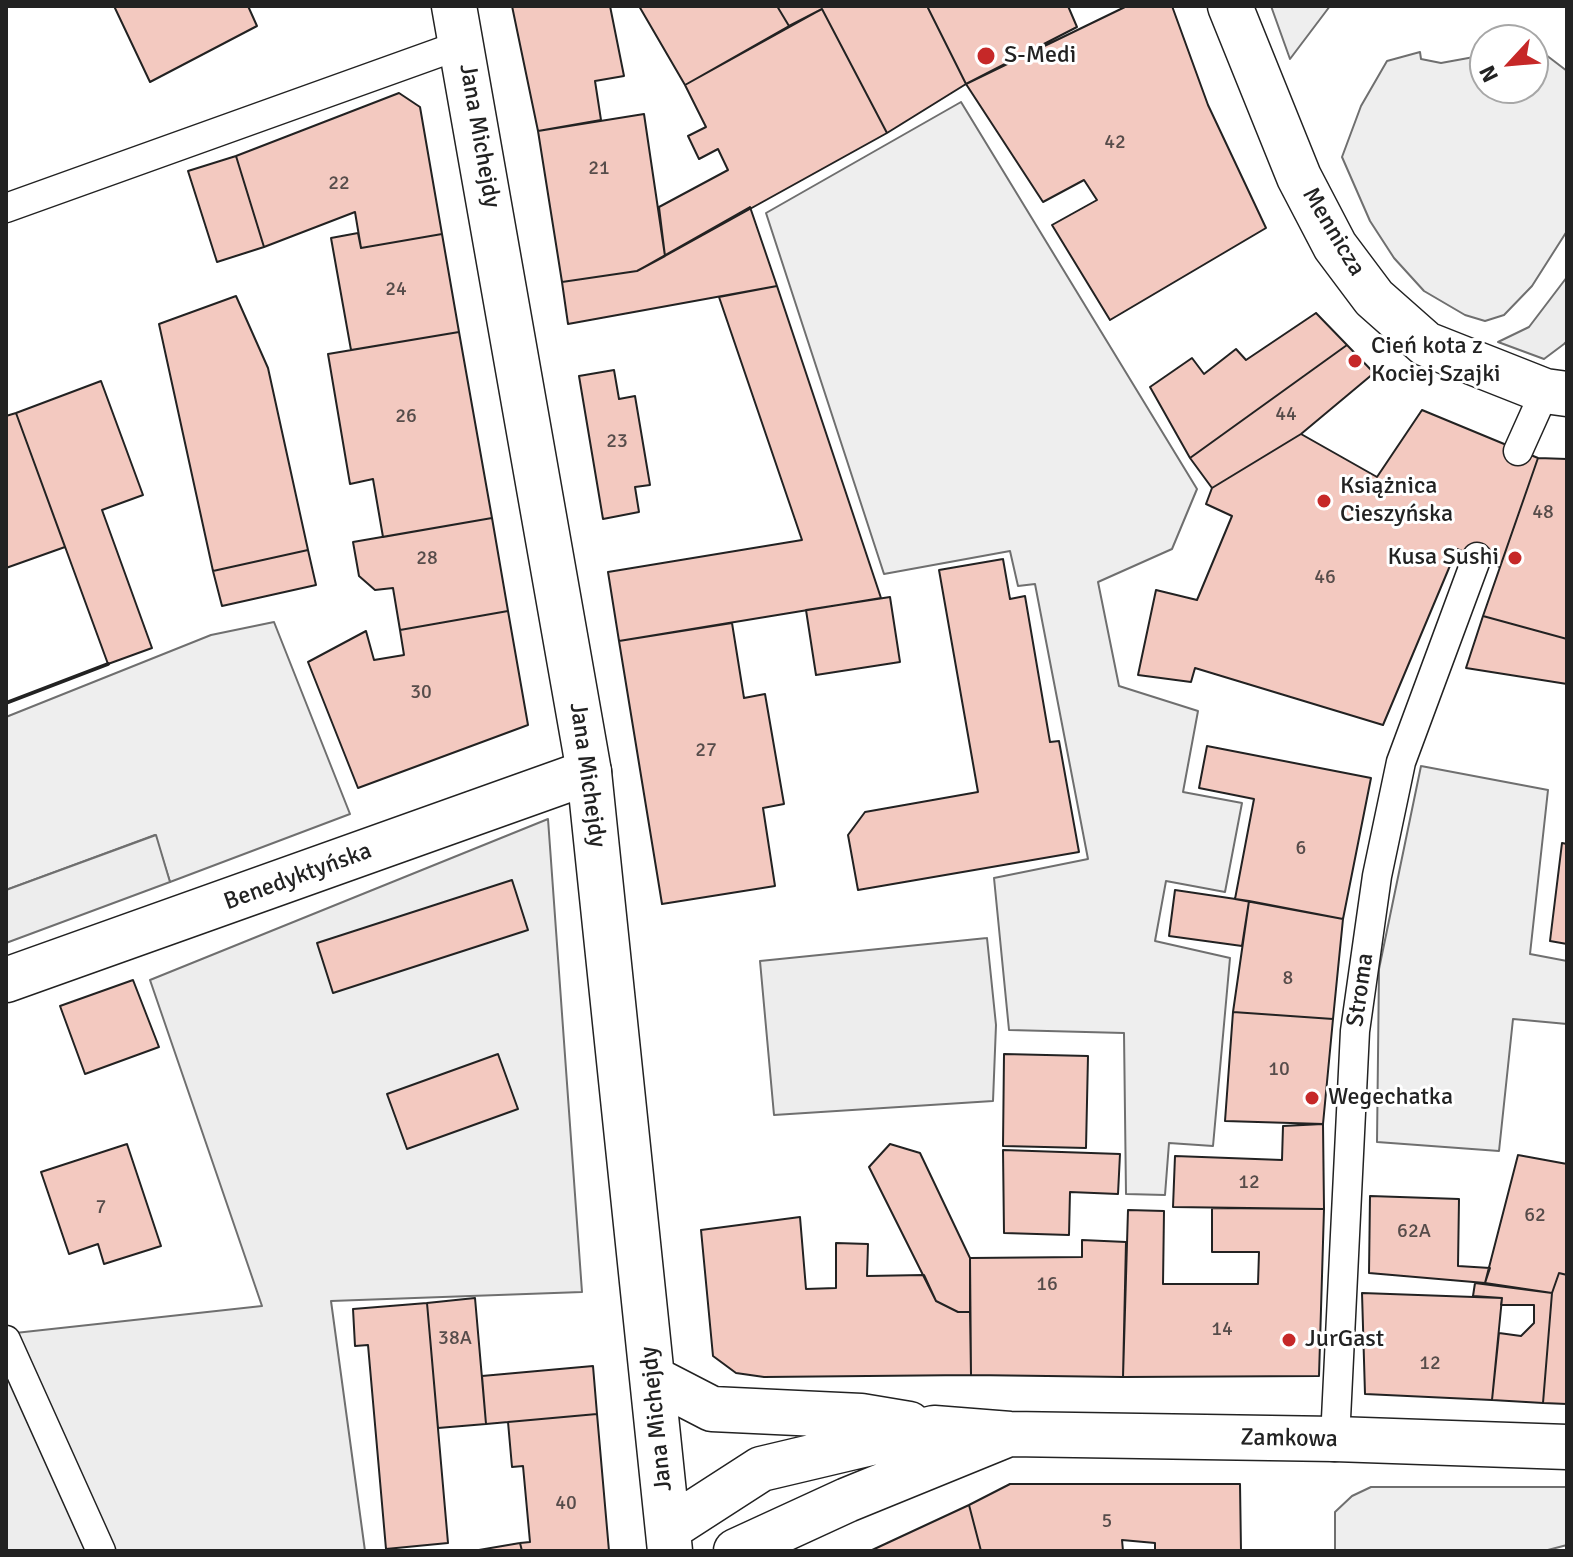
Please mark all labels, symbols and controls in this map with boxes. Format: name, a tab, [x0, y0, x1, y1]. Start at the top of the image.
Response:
north arrow	[1469, 24, 1549, 104]
place label: S-Medi	[1004, 42, 1076, 70]
marker: S-Medi	[975, 45, 997, 67]
text: N	[1473, 61, 1504, 87]
street label: Jana Michejdy	[452, 62, 506, 210]
house number: 42	[1104, 131, 1126, 155]
house number: 21	[588, 157, 610, 181]
house number: 22	[328, 172, 350, 196]
street label: Mennicza	[1295, 182, 1371, 282]
house number: 24	[385, 278, 407, 302]
place label: Cień kota z Kociej Szajki	[1371, 333, 1501, 389]
marker: Cień kota z Kociej Szajki	[1346, 352, 1364, 370]
house number: 44	[1275, 403, 1297, 427]
house number: 26	[395, 405, 417, 429]
house number: 23	[606, 430, 628, 454]
place label: Książnica Cieszyńska	[1340, 473, 1453, 529]
marker: Książnica Cieszyńska	[1315, 492, 1333, 510]
house number: 48	[1532, 501, 1554, 525]
place label: Kusa Sushi	[1388, 544, 1499, 572]
house number: 28	[416, 547, 438, 571]
marker: Kusa Sushi	[1506, 549, 1524, 567]
house number: 46	[1314, 566, 1336, 590]
house number: 30	[410, 681, 432, 705]
street label: Jana Michejdy	[563, 701, 611, 849]
house number: 27	[695, 739, 717, 763]
street label: Benedyktyńska	[220, 837, 376, 917]
house number: 6	[1296, 837, 1306, 861]
street label: Stroma	[1342, 951, 1380, 1029]
house number: 8	[1283, 967, 1293, 991]
house number: 10	[1268, 1058, 1290, 1082]
place label: Wegechatka	[1328, 1084, 1453, 1112]
marker: Wegechatka	[1303, 1089, 1321, 1107]
house number: 12	[1238, 1171, 1260, 1195]
house number: 7	[96, 1196, 106, 1220]
house number: 62	[1524, 1204, 1546, 1228]
house number: 62A	[1397, 1220, 1431, 1244]
house number: 16	[1036, 1273, 1058, 1297]
house number: 14	[1211, 1318, 1233, 1342]
place label: JurGast	[1305, 1326, 1384, 1354]
house number: 38A	[438, 1327, 472, 1351]
marker: JurGast	[1280, 1331, 1298, 1349]
street label: Jana Michejdy	[635, 1345, 679, 1493]
house number: 12	[1419, 1352, 1441, 1376]
street label: Zamkowa	[1240, 1424, 1338, 1454]
house number: 40	[555, 1492, 577, 1516]
house number: 5	[1102, 1510, 1112, 1534]

